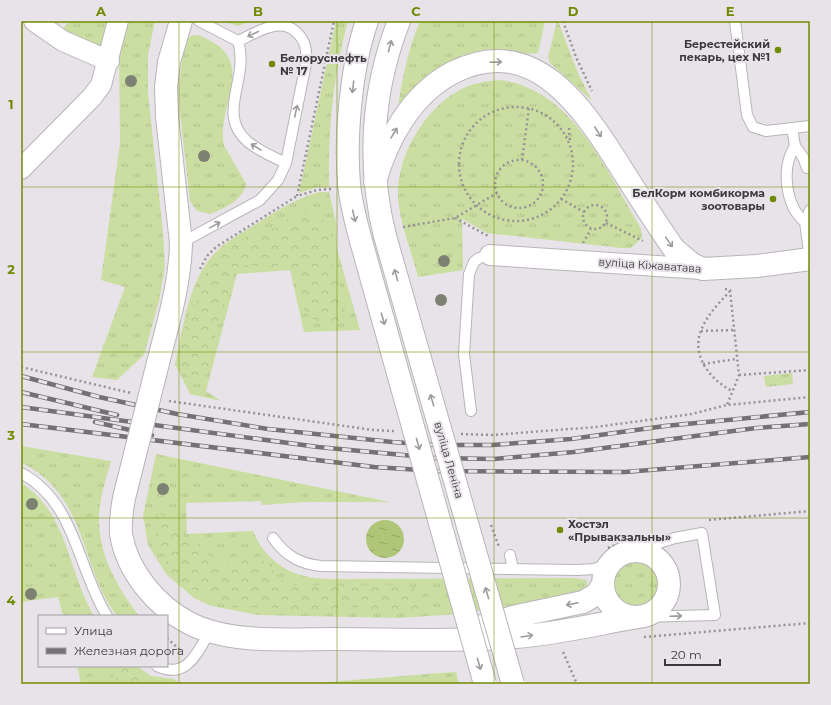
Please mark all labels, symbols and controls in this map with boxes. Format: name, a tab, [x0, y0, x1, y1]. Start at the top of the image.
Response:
text: A	[95, 3, 107, 19]
text: B	[253, 3, 263, 19]
text: C	[411, 3, 421, 19]
text: D	[568, 3, 579, 19]
text: E	[726, 3, 735, 19]
one-way arrow	[248, 31, 260, 38]
place label: Берестейский пекарь, цех №1	[679, 37, 770, 64]
one-way arrow	[386, 40, 394, 53]
marker: Берестейский пекарь, цех №1	[773, 45, 783, 55]
place label: Белоруснефть № 17	[280, 51, 367, 78]
one-way arrow	[489, 58, 502, 65]
marker: Белоруснефть № 17	[267, 59, 277, 69]
one-way arrow	[349, 80, 357, 93]
text: 1	[8, 96, 14, 112]
one-way arrow	[293, 105, 301, 118]
one-way arrow	[391, 127, 399, 139]
one-way arrow	[594, 127, 602, 138]
one-way arrow	[250, 143, 262, 151]
place label: БелКорм комбикорма зоотовары	[632, 186, 765, 213]
marker: БелКорм комбикорма зоотовары	[768, 194, 778, 204]
one-way arrow	[351, 209, 359, 222]
one-way arrow	[209, 220, 221, 228]
one-way arrow	[665, 236, 673, 247]
street label: вуліца Кіжаватава	[598, 254, 702, 276]
text: 2	[7, 261, 15, 277]
one-way arrow	[392, 269, 400, 282]
one-way arrow	[379, 312, 387, 325]
one-way arrow	[428, 394, 435, 407]
street label: вуліца Леніна	[431, 420, 467, 500]
text: 3	[6, 427, 15, 443]
one-way arrow	[415, 437, 422, 450]
place label: Хостэл «Прывакзальны»	[568, 517, 671, 544]
marker: Хостэл «Прывакзальны»	[555, 525, 565, 535]
one-way arrow	[483, 586, 490, 599]
text: 4	[7, 592, 16, 608]
one-way arrow	[566, 601, 579, 609]
one-way arrow	[669, 612, 682, 620]
legend	[38, 615, 168, 667]
text: Улица	[74, 623, 113, 638]
one-way arrow	[520, 632, 533, 640]
scale bar	[665, 641, 720, 667]
text: Железная дорога	[74, 643, 184, 658]
text: 20 m	[671, 647, 702, 662]
one-way arrow	[476, 657, 484, 670]

